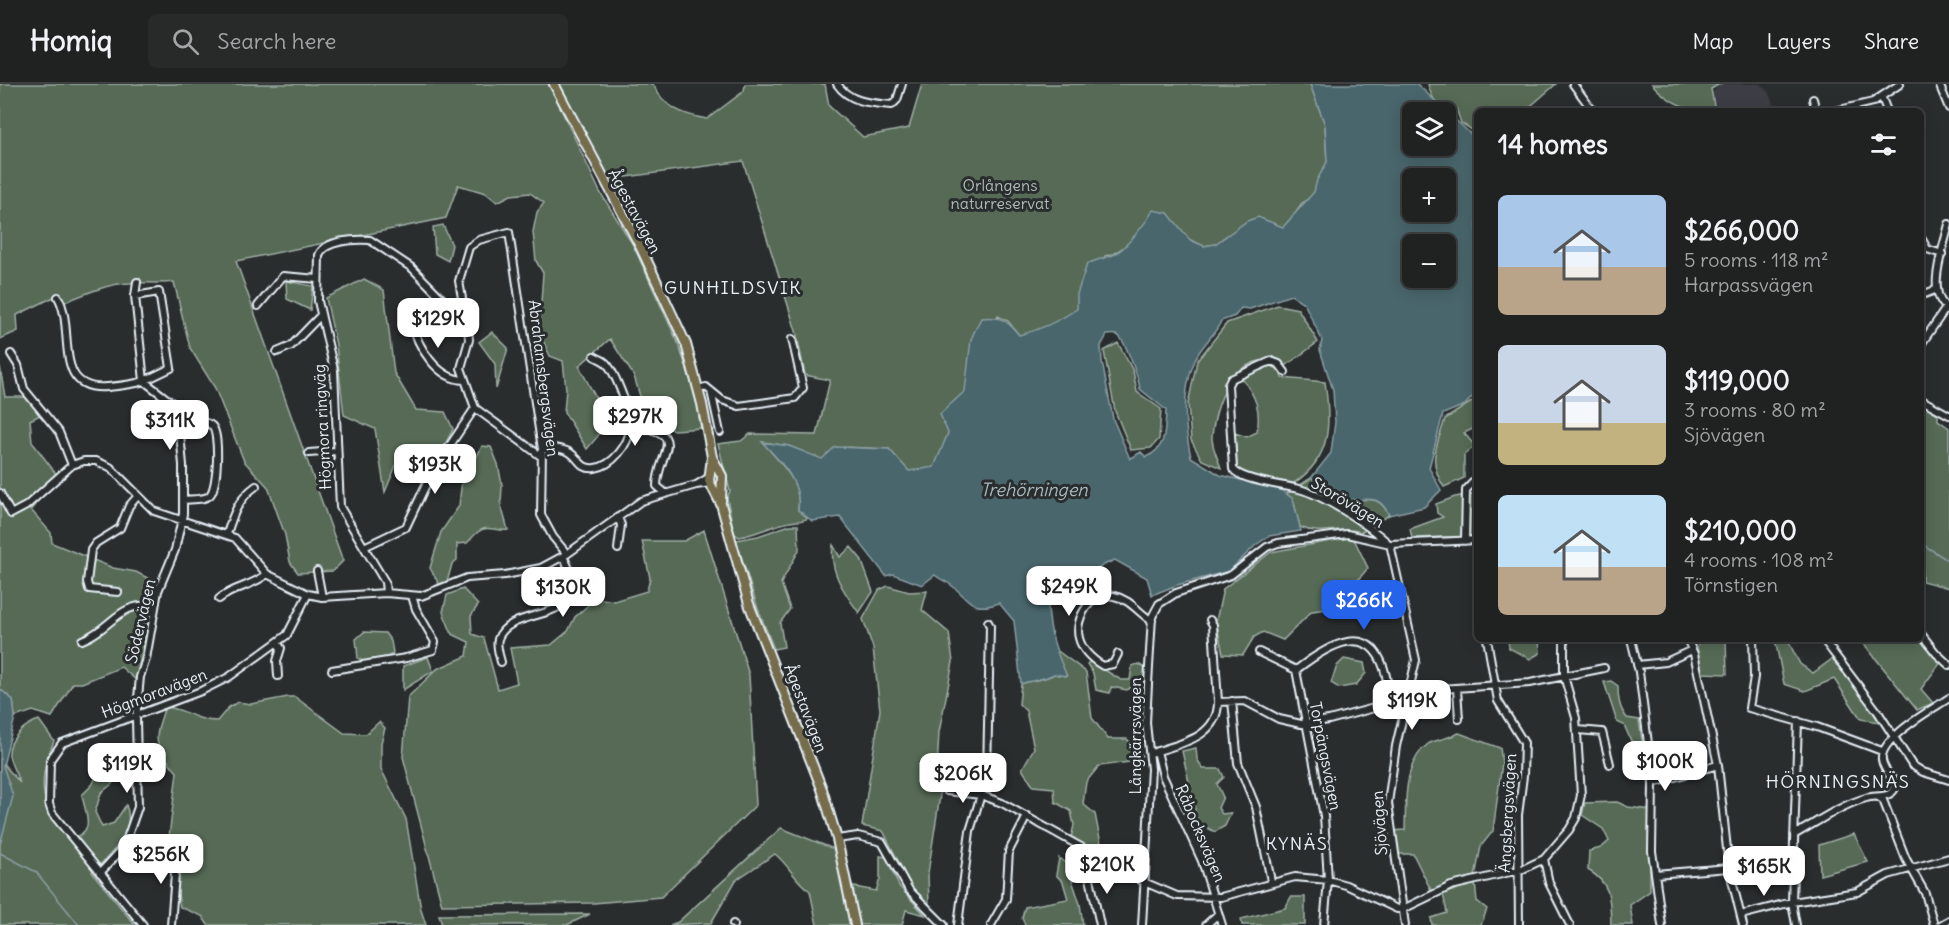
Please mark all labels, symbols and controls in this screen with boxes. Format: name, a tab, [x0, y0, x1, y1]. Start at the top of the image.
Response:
search box	[148, 14, 568, 68]
text: Homiq	[30, 23, 112, 59]
icon: search	[169, 25, 202, 58]
text: Search here	[217, 27, 336, 55]
text: Map	[1693, 28, 1733, 55]
text: Layers	[1766, 28, 1831, 55]
text: Share	[1864, 28, 1919, 55]
map controls	[1402, 102, 1456, 288]
button: layers	[1402, 102, 1456, 156]
text: 14 homes	[1498, 128, 1608, 161]
icon: filters	[1867, 128, 1900, 161]
street label: Ågestavägen	[604, 165, 666, 257]
button: +	[1402, 168, 1456, 222]
park label: Orlångens naturreservat	[951, 175, 1050, 213]
text: $266,000	[1684, 214, 1799, 247]
icon: home	[1546, 219, 1618, 291]
button: −	[1402, 234, 1456, 288]
text: 5 rooms · 118 m²	[1684, 247, 1829, 272]
text: Harpassvägen	[1684, 272, 1813, 297]
district label: GUNHILDSVIK	[664, 276, 802, 299]
pin: $129K	[396, 298, 480, 349]
street label: Abrahamsbergsvägen	[524, 298, 564, 458]
text: $129K	[411, 305, 465, 330]
street label: Högmora ringväg	[309, 364, 335, 490]
text: $119,000	[1684, 364, 1790, 397]
icon: home	[1546, 369, 1618, 441]
pin: $297K	[593, 396, 677, 447]
text: 3 rooms · 80 m²	[1684, 397, 1826, 422]
pin: $311K	[128, 400, 212, 451]
text: $297K	[607, 403, 663, 428]
text: $311K	[145, 407, 195, 432]
text: Sjövägen	[1684, 422, 1765, 447]
pin: $193K	[393, 444, 477, 495]
text: $193K	[408, 451, 462, 476]
street label: Storövägen	[1308, 472, 1388, 532]
water label: Trehörningen	[980, 478, 1088, 501]
text: $210,000	[1684, 514, 1797, 547]
icon: home	[1546, 519, 1618, 591]
text: 4 rooms · 108 m²	[1684, 547, 1834, 572]
pin: $249K	[1027, 566, 1111, 617]
pin: $130K	[521, 567, 605, 618]
text: Törnstigen	[1684, 572, 1778, 597]
text: $249K	[1040, 573, 1098, 598]
text: $130K	[535, 574, 591, 599]
street label: Södervägen	[121, 577, 159, 665]
pin: $266K	[1322, 580, 1406, 631]
text: $266K	[1335, 587, 1393, 612]
street label: Ågestavägen	[780, 661, 832, 755]
street label: Högmoravägen	[98, 664, 210, 722]
street label: Långkärrsvägen	[1125, 677, 1145, 795]
pin: $119K	[1370, 680, 1454, 731]
text: $119K	[1387, 687, 1437, 712]
street label: Torpängsvägen	[1306, 700, 1346, 812]
pin: $100K	[1623, 741, 1707, 792]
pin: $119K	[85, 743, 169, 794]
text: $100K	[1636, 748, 1694, 773]
text: $119K	[102, 750, 152, 775]
pin: $206K	[921, 753, 1005, 804]
street label: Ängsbergsvägen	[1494, 753, 1520, 873]
text: $206K	[933, 760, 993, 785]
district label: HÖRNINGSNÄS	[1766, 770, 1910, 793]
street label: Råbocksvägen	[1171, 781, 1231, 885]
street label: Sjövägen	[1367, 790, 1391, 856]
district label: KYNÄS	[1266, 832, 1328, 855]
pin: $256K	[119, 834, 203, 885]
text: $256K	[132, 841, 190, 866]
pin: $210K	[1065, 844, 1149, 895]
pin: $165K	[1722, 846, 1806, 897]
text: $210K	[1079, 851, 1135, 876]
text: $165K	[1737, 853, 1791, 878]

